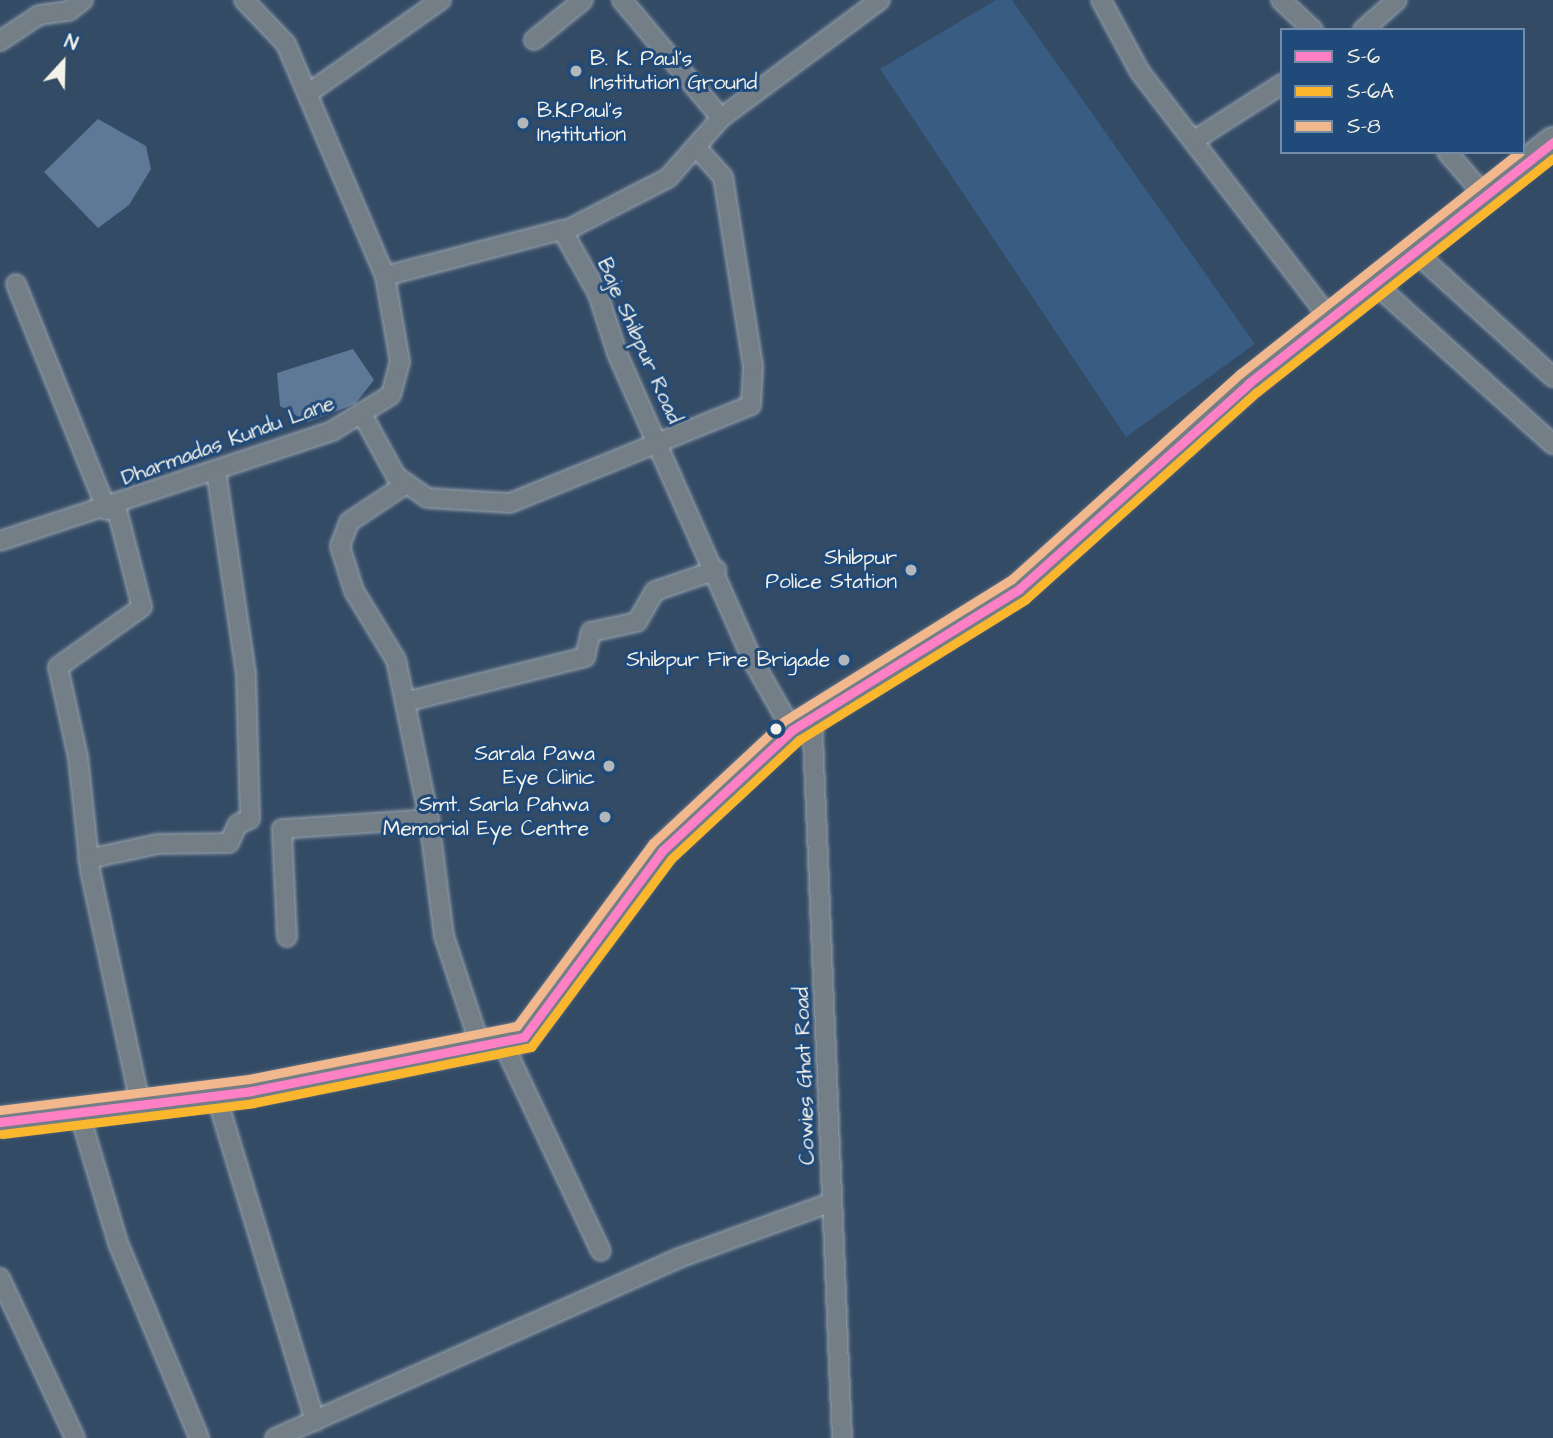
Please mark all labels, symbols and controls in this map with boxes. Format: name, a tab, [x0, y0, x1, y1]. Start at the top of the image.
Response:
north arrow	[28, 28, 98, 98]
text: N	[60, 28, 82, 58]
legend	[1280, 28, 1525, 154]
text: S-6	[1347, 42, 1380, 71]
place label: B. K. Paul's Institution Ground	[590, 46, 757, 96]
marker: B. K. Paul's Institution Ground	[568, 63, 584, 79]
text: S-6A	[1347, 77, 1394, 106]
place label: B.K.Paul's Institution	[537, 98, 626, 148]
text: S-8	[1347, 112, 1381, 141]
marker: B.K.Paul's Institution	[515, 115, 531, 131]
street label: Baje Shibpur Road	[591, 254, 687, 428]
street label: Dharmadas Kundu Lane	[118, 391, 338, 491]
place label: Shibpur Police Station	[766, 545, 897, 595]
marker: Shibpur Police Station	[903, 562, 919, 578]
place label: Shibpur Fire Brigade	[626, 647, 830, 673]
marker: Shibpur Fire Brigade	[836, 652, 852, 668]
unlabelled marker	[769, 722, 783, 736]
place label: Sarala Pawa Eye Clinic	[474, 741, 595, 791]
marker: Sarala Pawa Eye Clinic	[601, 758, 617, 774]
place label: Smt. Sarla Pahwa Memorial Eye Centre	[383, 792, 589, 842]
marker: Smt. Sarla Pahwa Memorial Eye Centre	[595, 807, 615, 827]
street label: Cowies Ghat Road	[789, 987, 821, 1165]

